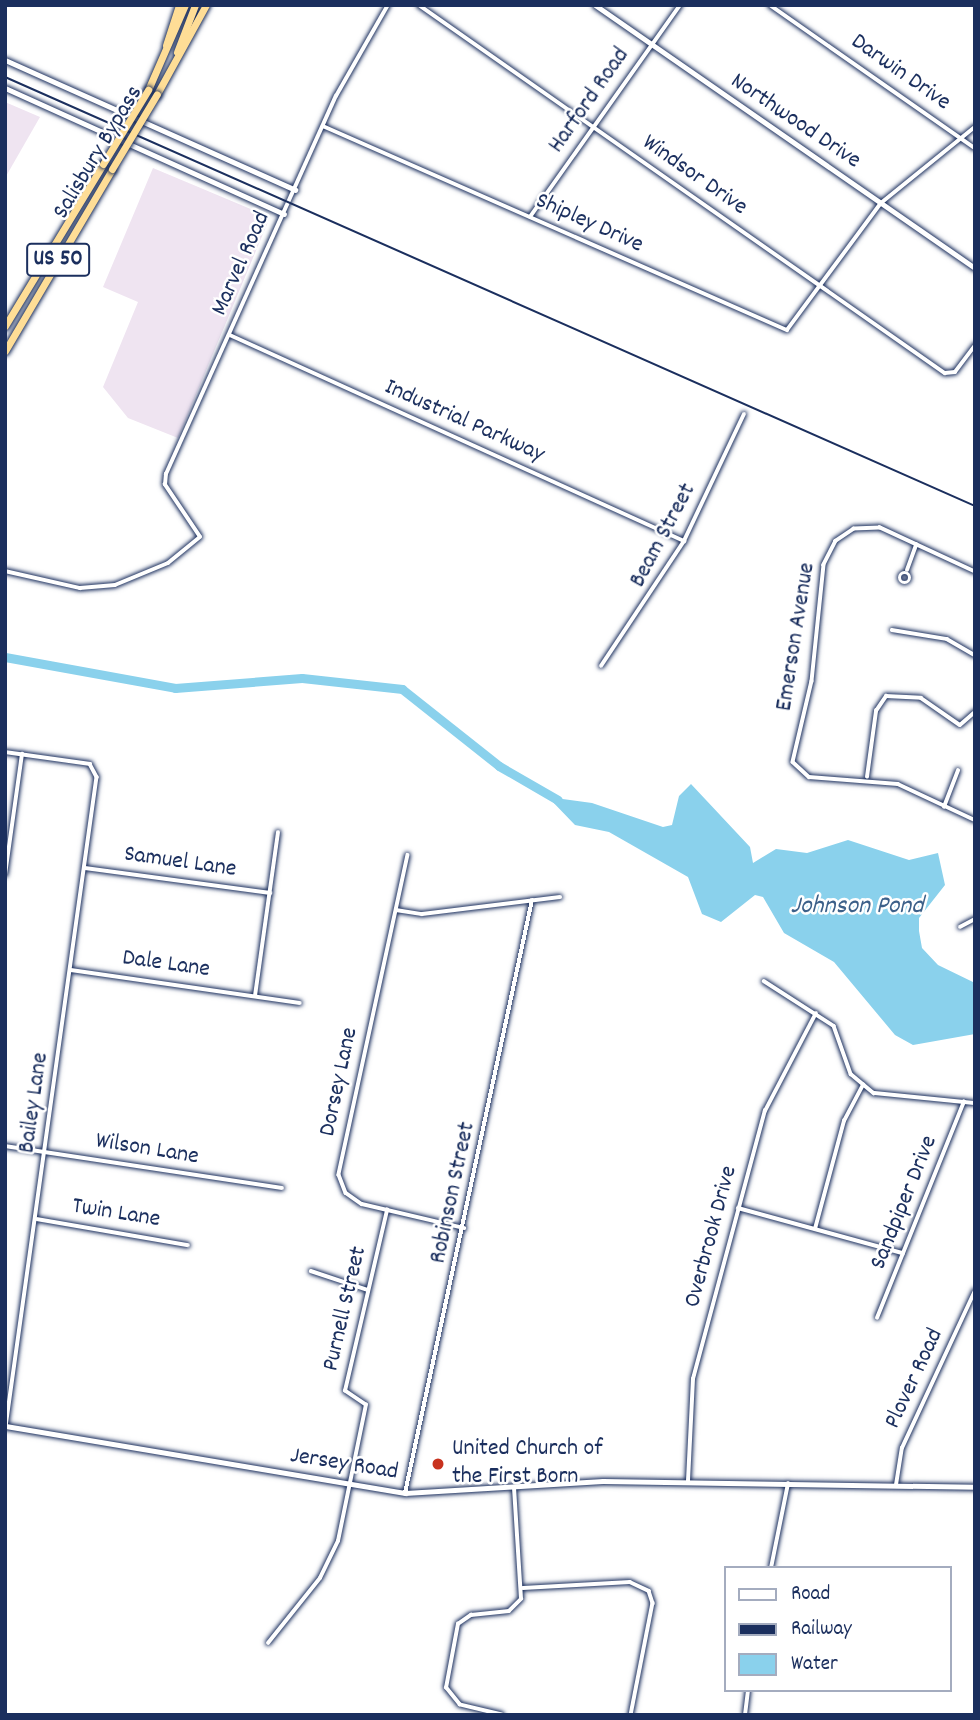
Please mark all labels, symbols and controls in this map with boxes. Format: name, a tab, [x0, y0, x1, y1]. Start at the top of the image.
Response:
street label: Darwin Drive	[845, 28, 955, 118]
street label: Harford Road	[543, 43, 637, 159]
street label: Northwood Drive	[724, 68, 866, 176]
street label: Salisbury Bypass	[48, 81, 150, 225]
street label: Windsor Drive	[636, 129, 752, 223]
street label: Shipley Drive	[531, 188, 647, 260]
street label: Marvel Road	[206, 207, 278, 321]
road number: US 50	[25, 241, 91, 280]
street label: Industrial Parkway	[379, 374, 549, 470]
street label: Beam Street	[625, 479, 703, 593]
street label: Emerson Avenue	[771, 561, 823, 713]
street label: Samuel Lane	[122, 841, 238, 885]
water label: Johnson Pond	[790, 891, 924, 923]
street label: Dale Lane	[120, 945, 212, 985]
street label: Dorsey Lane	[314, 1025, 366, 1139]
street label: Bailey Lane	[14, 1051, 56, 1155]
street label: Robinson Street	[425, 1120, 483, 1266]
street label: Wilson Lane	[93, 1128, 201, 1172]
street label: Sandpiper Drive	[865, 1132, 945, 1274]
street label: Overbrook Drive	[679, 1163, 745, 1311]
street label: Twin Lane	[70, 1193, 162, 1235]
street label: Purnell Street	[318, 1244, 374, 1374]
street label: Plover Road	[879, 1324, 951, 1434]
place label: United Church of the First Born	[452, 1436, 603, 1492]
street label: Jersey Road	[288, 1442, 400, 1488]
marker: United Church of the First Born	[430, 1456, 446, 1472]
legend	[724, 1566, 952, 1692]
text: Road	[791, 1580, 830, 1610]
text: Railway	[791, 1615, 852, 1645]
text: Water	[791, 1650, 838, 1680]

